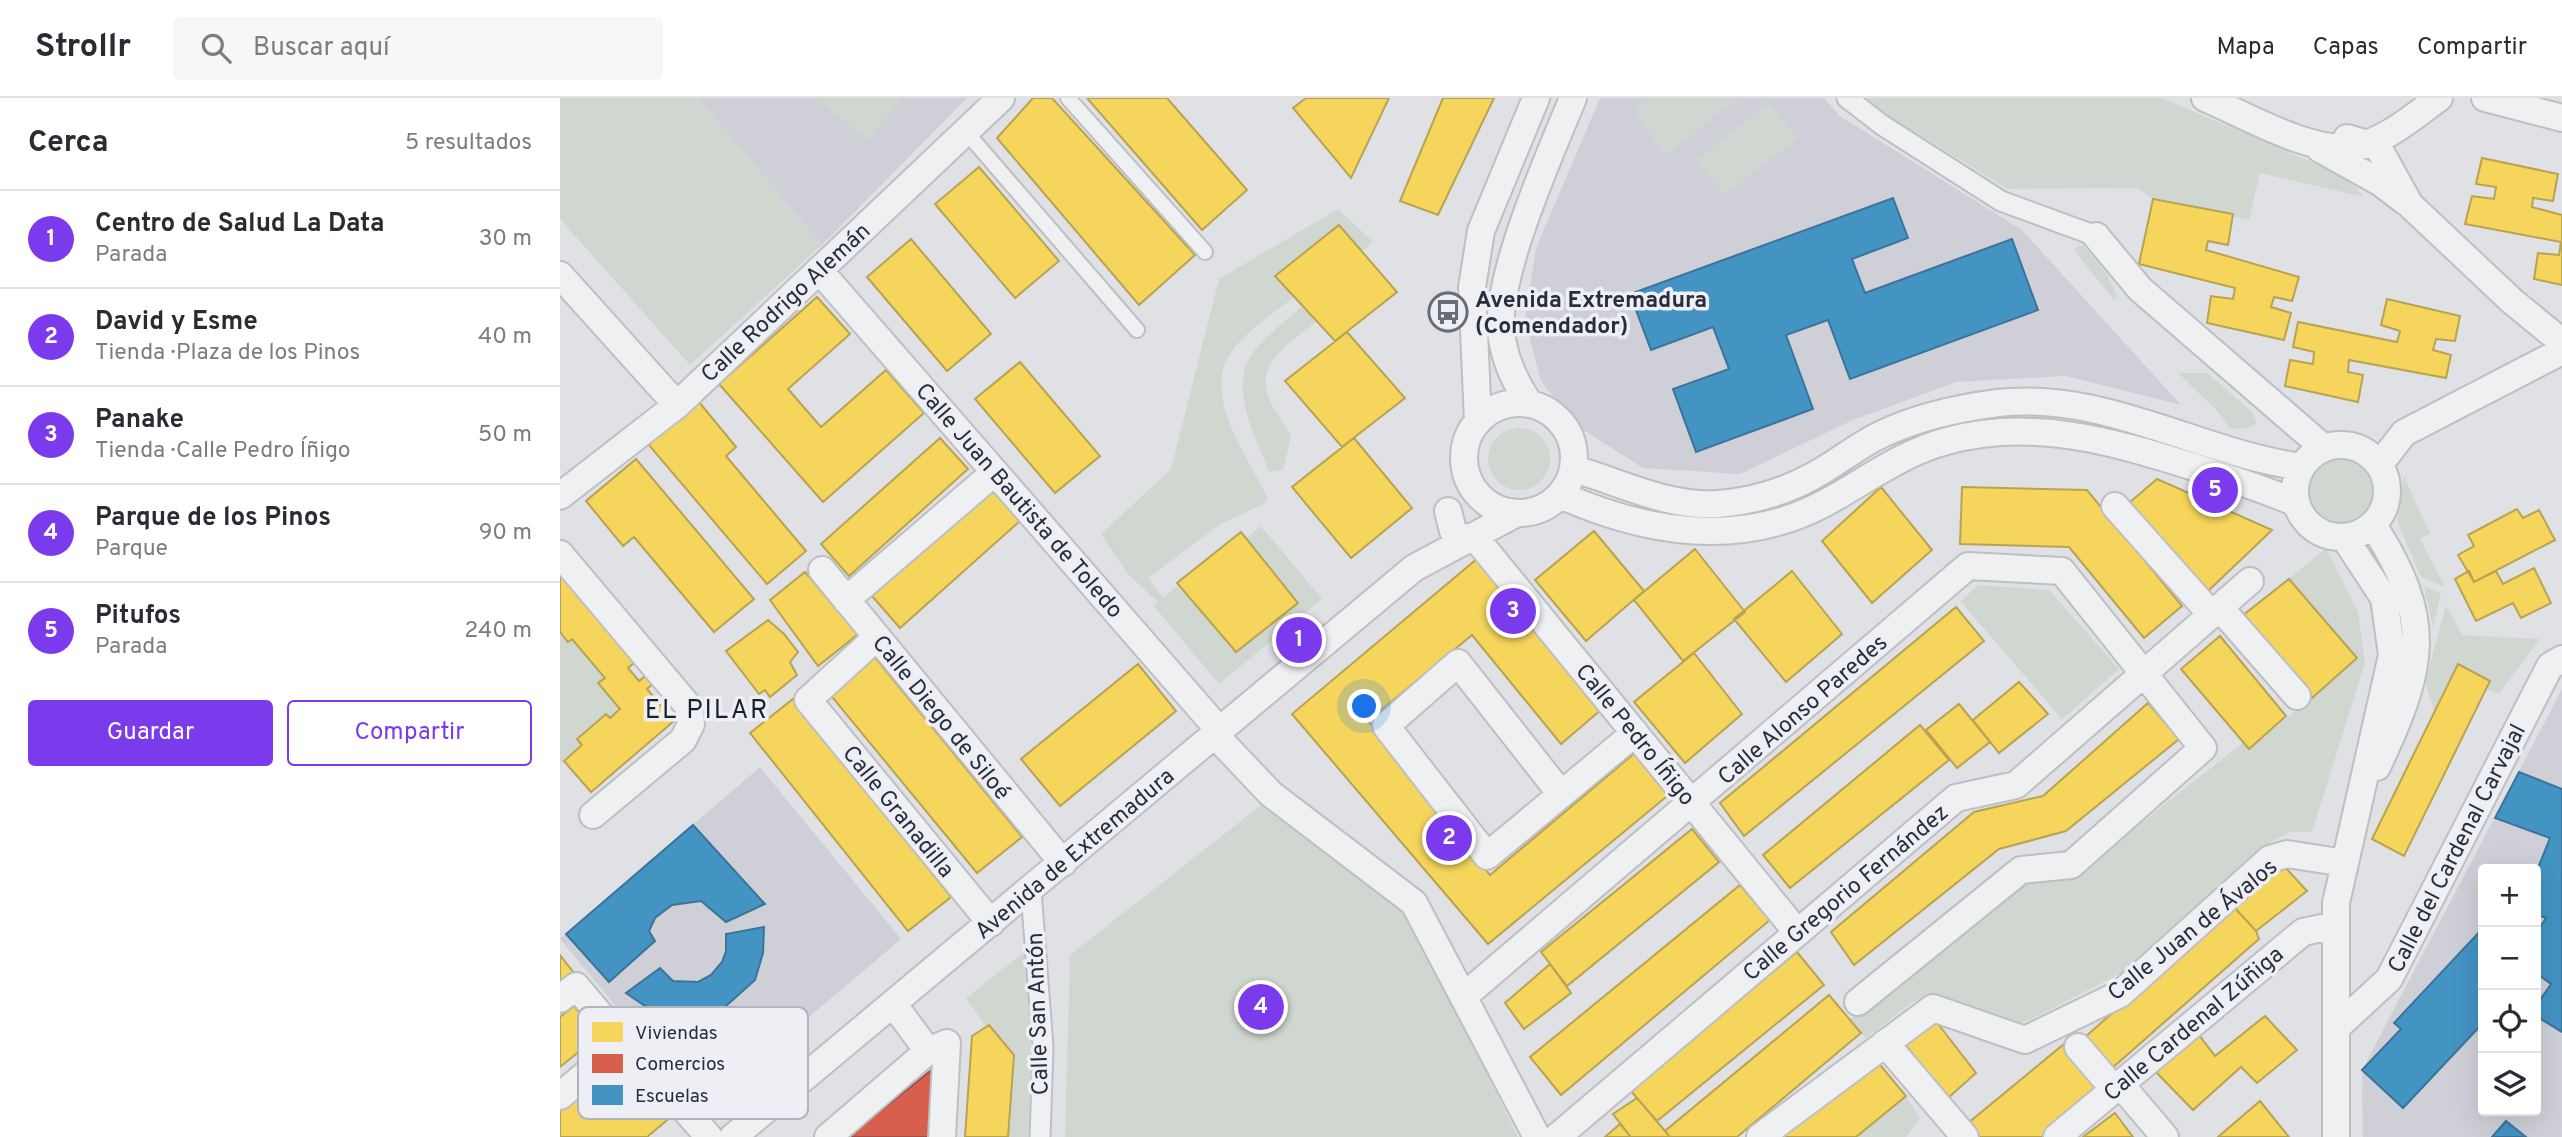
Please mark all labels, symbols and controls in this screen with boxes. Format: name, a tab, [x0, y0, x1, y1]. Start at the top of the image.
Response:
search box	[173, 17, 663, 80]
text: Strollr	[35, 27, 131, 69]
icon: search	[197, 29, 235, 67]
text: Buscar aquí	[253, 32, 390, 65]
text: Mapa	[2217, 33, 2275, 63]
text: Capas	[2313, 33, 2379, 63]
text: Compartir	[2417, 33, 2527, 63]
text: Cerca	[28, 125, 108, 162]
text: 5 resultados	[405, 129, 532, 158]
text: Centro de Salud La Data	[95, 208, 385, 241]
street label: Calle Rodrigo Alemán	[696, 218, 878, 390]
text: 1	[46, 225, 56, 254]
text: 30 m	[479, 225, 532, 254]
text: Parada	[95, 241, 167, 270]
place label: Avenida Extremadura (Comendador)	[1475, 287, 1707, 342]
bus stop icon: Avenida Extremadura (Comendador)	[1427, 291, 1469, 333]
text: David y Esme	[95, 306, 258, 339]
text: 2	[44, 323, 58, 352]
text: 40 m	[478, 323, 532, 352]
text: Tienda · Plaza de los Pinos	[95, 339, 360, 368]
street label: Calle Juan Bautista de Toledo	[908, 378, 1128, 625]
text: Panake	[95, 404, 184, 437]
text: 3	[44, 421, 58, 450]
text: 50 m	[478, 421, 532, 450]
text: Tienda · Calle Pedro Íñigo	[95, 437, 351, 466]
pin: 5	[2192, 464, 2238, 516]
text: Parque de los Pinos	[95, 502, 331, 535]
text: 4	[44, 519, 58, 548]
text: 90 m	[479, 519, 532, 548]
text: Parque	[95, 535, 168, 564]
pin: 3	[1490, 585, 1536, 637]
text: Pitufos	[95, 600, 181, 633]
pin: 1	[1276, 614, 1322, 666]
text: 5	[44, 617, 58, 646]
text: 240 m	[464, 617, 532, 646]
street label: Calle Alonso Paredes	[1713, 629, 1894, 793]
street label: Calle Diego de Siloé	[865, 630, 1016, 807]
text: Parada	[95, 633, 167, 662]
street label: Calle Pedro Íñigo	[1568, 658, 1701, 813]
your location	[1347, 689, 1381, 723]
district label: EL PILAR	[645, 695, 769, 728]
button: Guardar	[28, 700, 273, 766]
button: Compartir	[287, 700, 532, 766]
street label: Calle del Cardenal Carvajal	[2383, 720, 2534, 979]
street label: Calle Granadilla	[835, 741, 959, 885]
street label: Avenida de Extremadura	[970, 763, 1181, 947]
street label: Calle Gregorio Fernández	[1738, 799, 1955, 989]
pin: 2	[1426, 812, 1472, 864]
street label: Calle Juan de Ávalos	[2102, 853, 2284, 1008]
map controls	[2478, 864, 2541, 1116]
button: +	[2478, 864, 2541, 927]
button: −	[2478, 927, 2541, 990]
street label: Calle San Antón	[1022, 932, 1057, 1096]
street label: Calle Cardenal Zúñiga	[2099, 941, 2291, 1109]
pin: 4	[1238, 981, 1284, 1033]
button: locate	[2478, 990, 2541, 1053]
legend	[578, 1007, 808, 1119]
text: Viviendas	[635, 1022, 718, 1046]
text: Comercios	[635, 1053, 725, 1077]
button: layers	[2478, 1053, 2541, 1116]
text: Escuelas	[635, 1085, 709, 1109]

